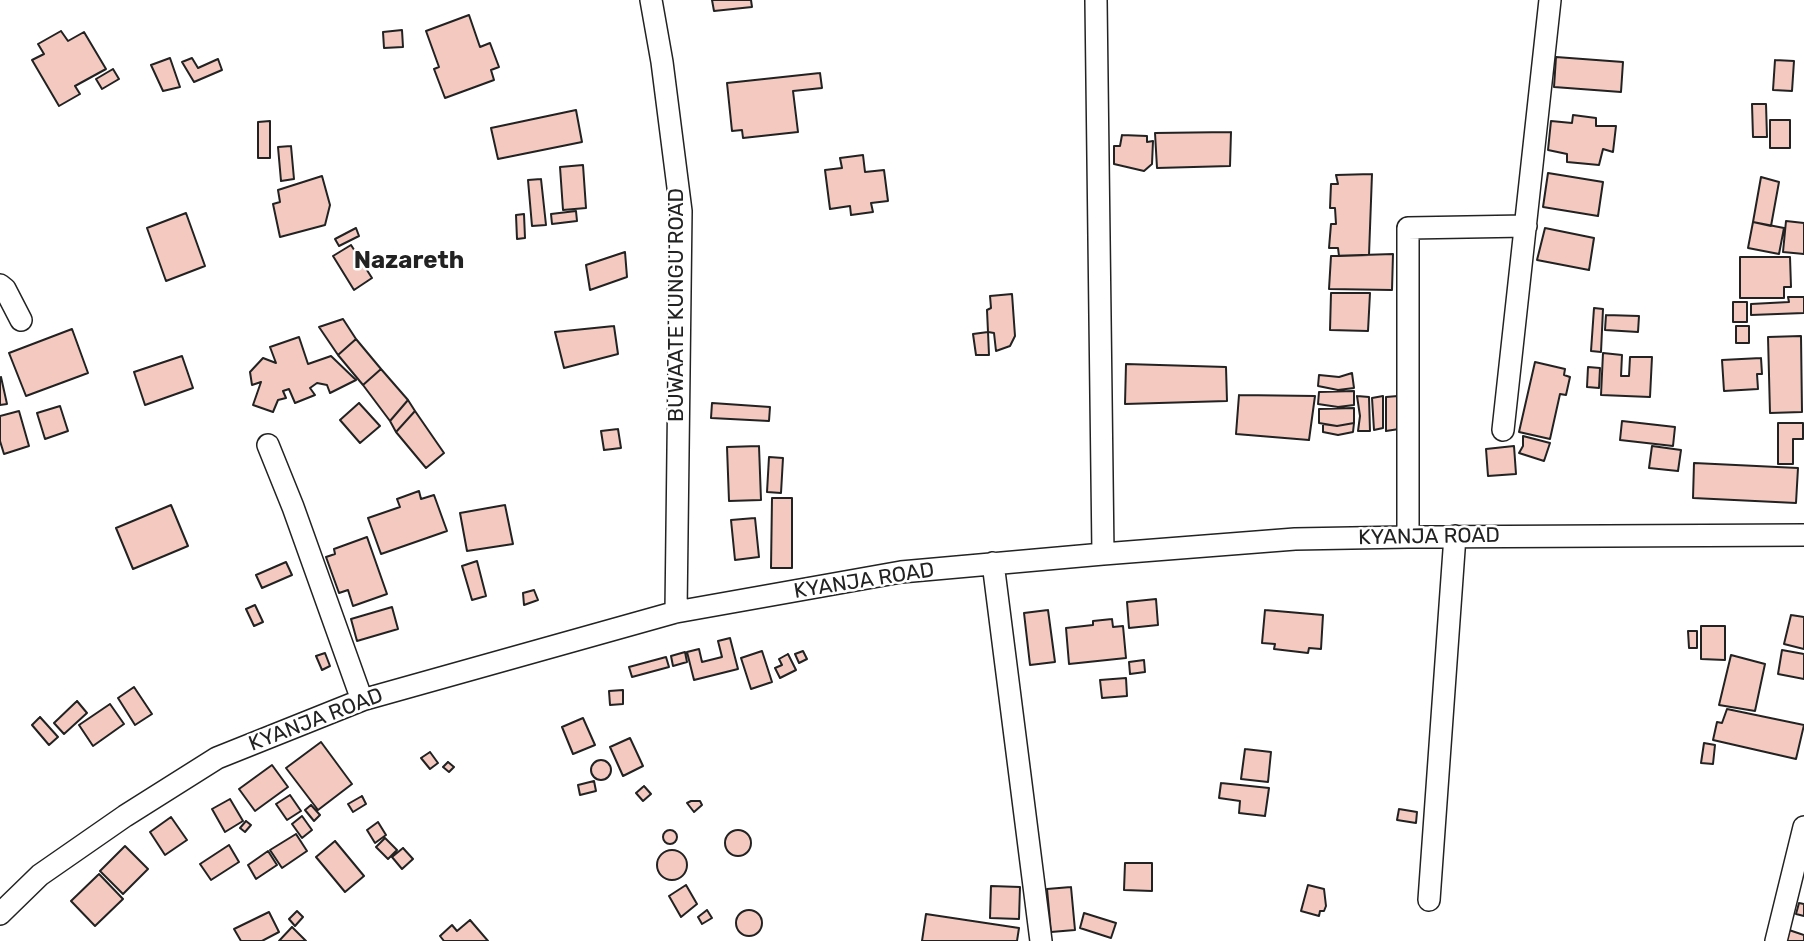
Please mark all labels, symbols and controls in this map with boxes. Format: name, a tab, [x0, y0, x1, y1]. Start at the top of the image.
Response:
street label: BUWAATE KUNGU ROAD	[664, 188, 690, 422]
district label: Nazareth	[354, 247, 464, 275]
street label: KYANJA ROAD	[1358, 523, 1500, 551]
street label: KYANJA ROAD	[792, 557, 936, 605]
street label: KYANJA ROAD	[245, 683, 387, 757]

